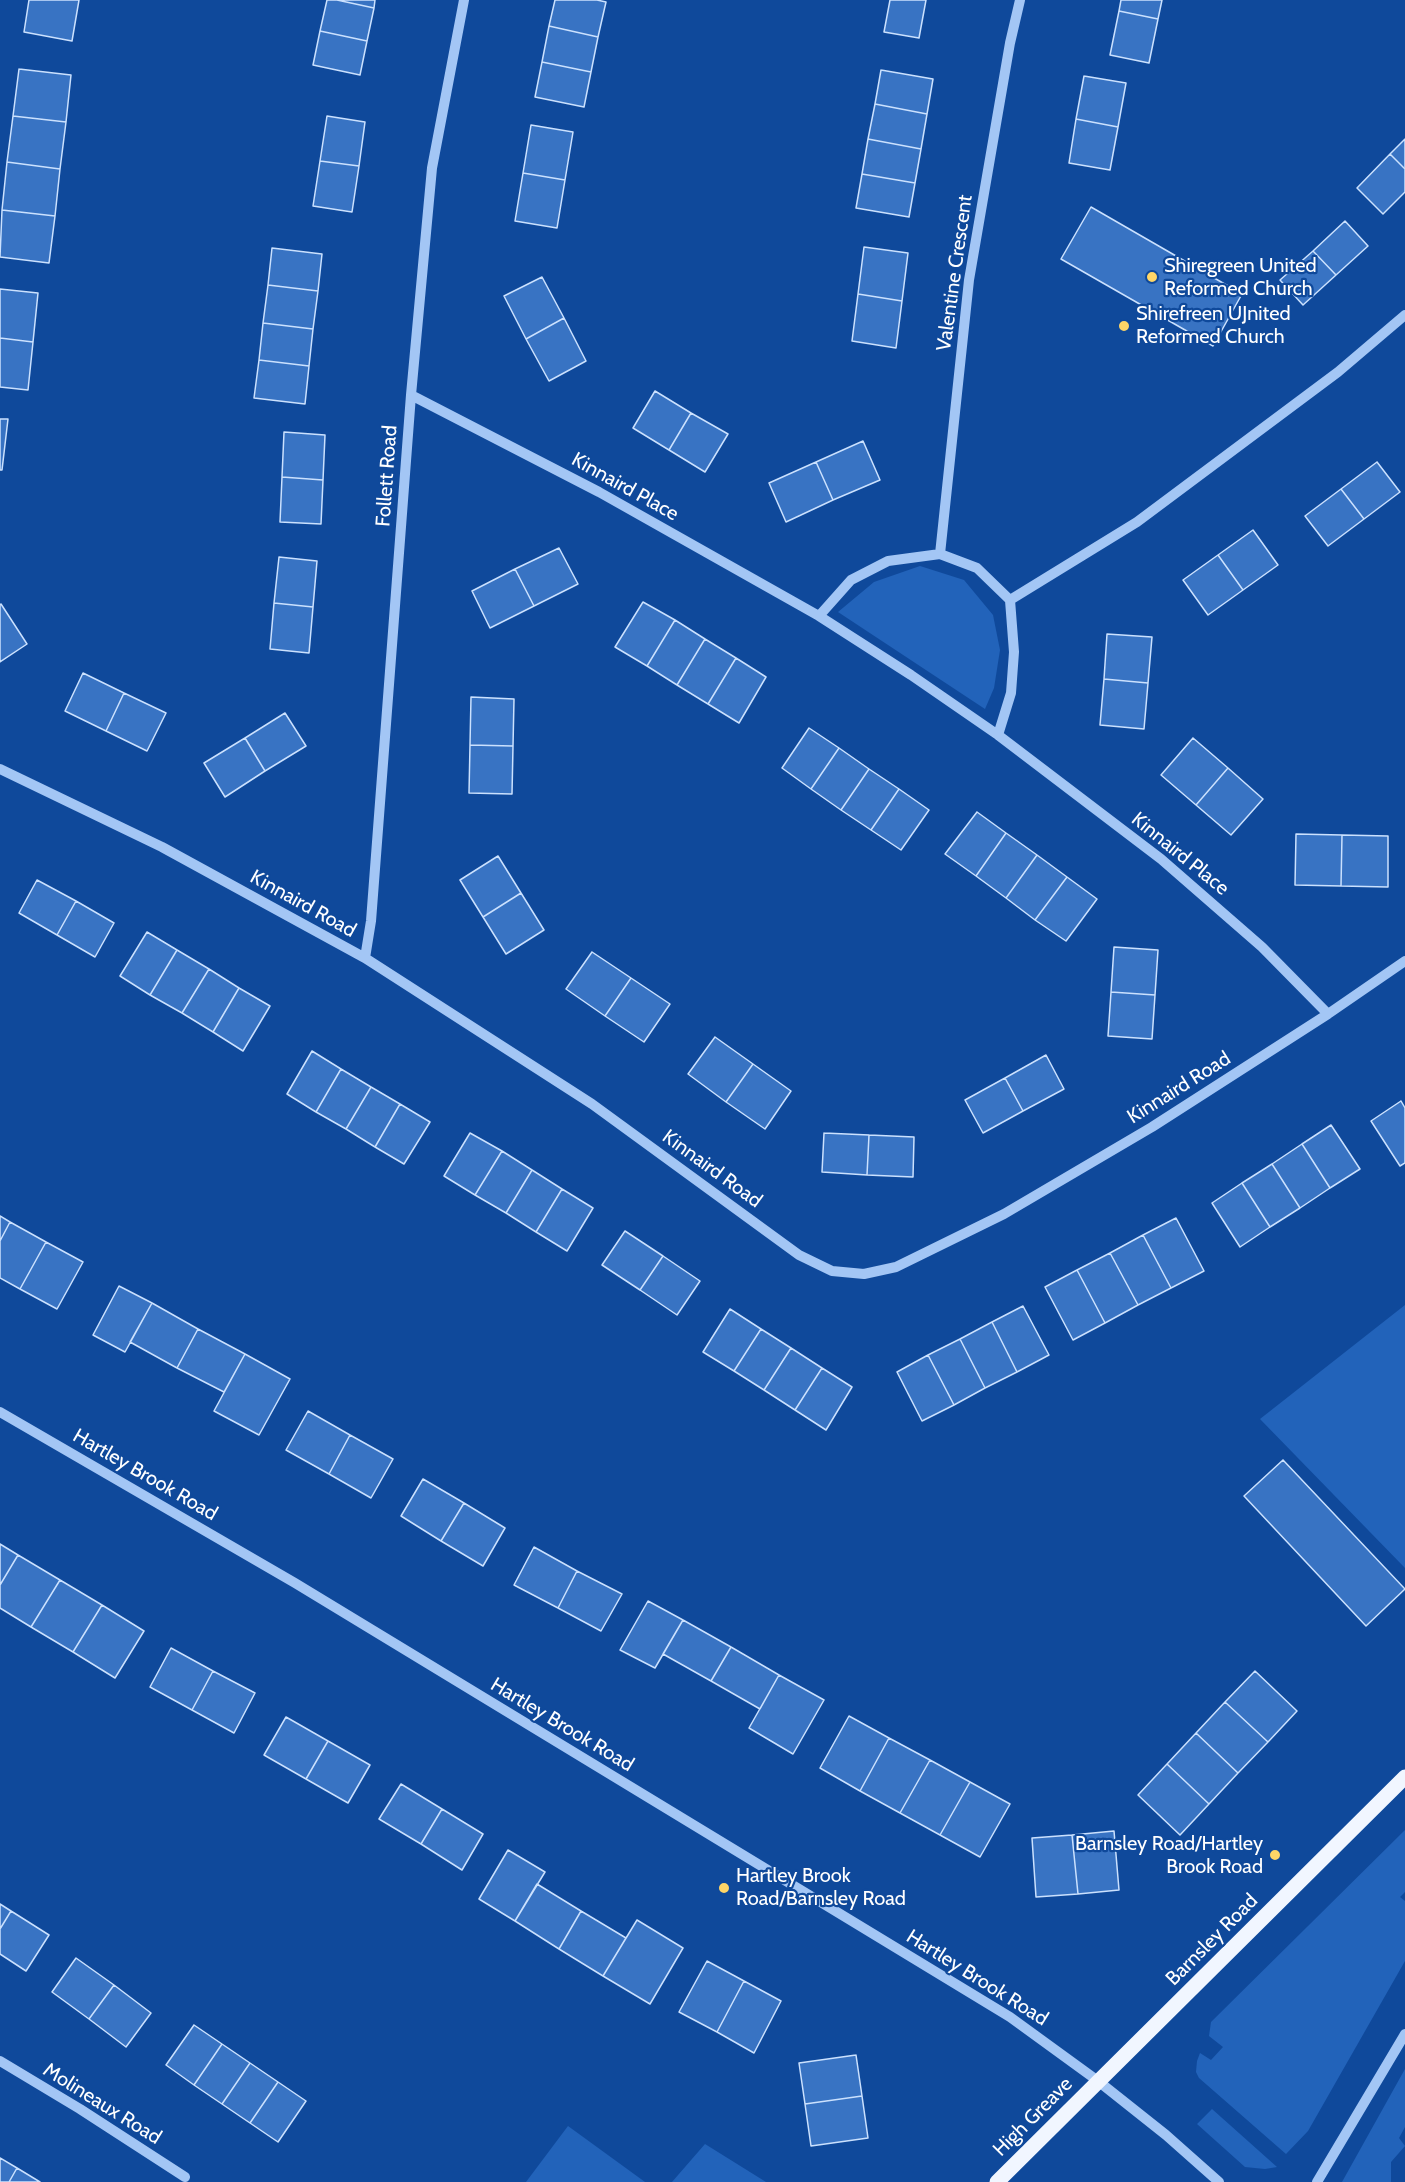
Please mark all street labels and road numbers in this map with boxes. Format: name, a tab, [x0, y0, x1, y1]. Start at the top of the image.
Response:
street label: Valentine Crescent	[932, 193, 978, 353]
street label: Follett Road	[371, 425, 403, 527]
street label: Kinnaird Place	[567, 448, 683, 526]
street label: Kinnaird Place	[1126, 807, 1234, 901]
street label: Kinnaird Road	[246, 865, 360, 943]
street label: Kinnaird Road	[1123, 1047, 1235, 1129]
street label: Kinnaird Road	[658, 1125, 766, 1213]
street label: Hartley Brook Road	[69, 1424, 221, 1526]
street label: Hartley Brook Road	[486, 1673, 638, 1777]
street label: Barnsley Road	[1161, 1889, 1263, 1991]
street label: Hartley Brook Road	[902, 1925, 1052, 2031]
street label: Molineaux Road	[38, 2058, 166, 2150]
street label: High Greave	[988, 2072, 1078, 2162]

